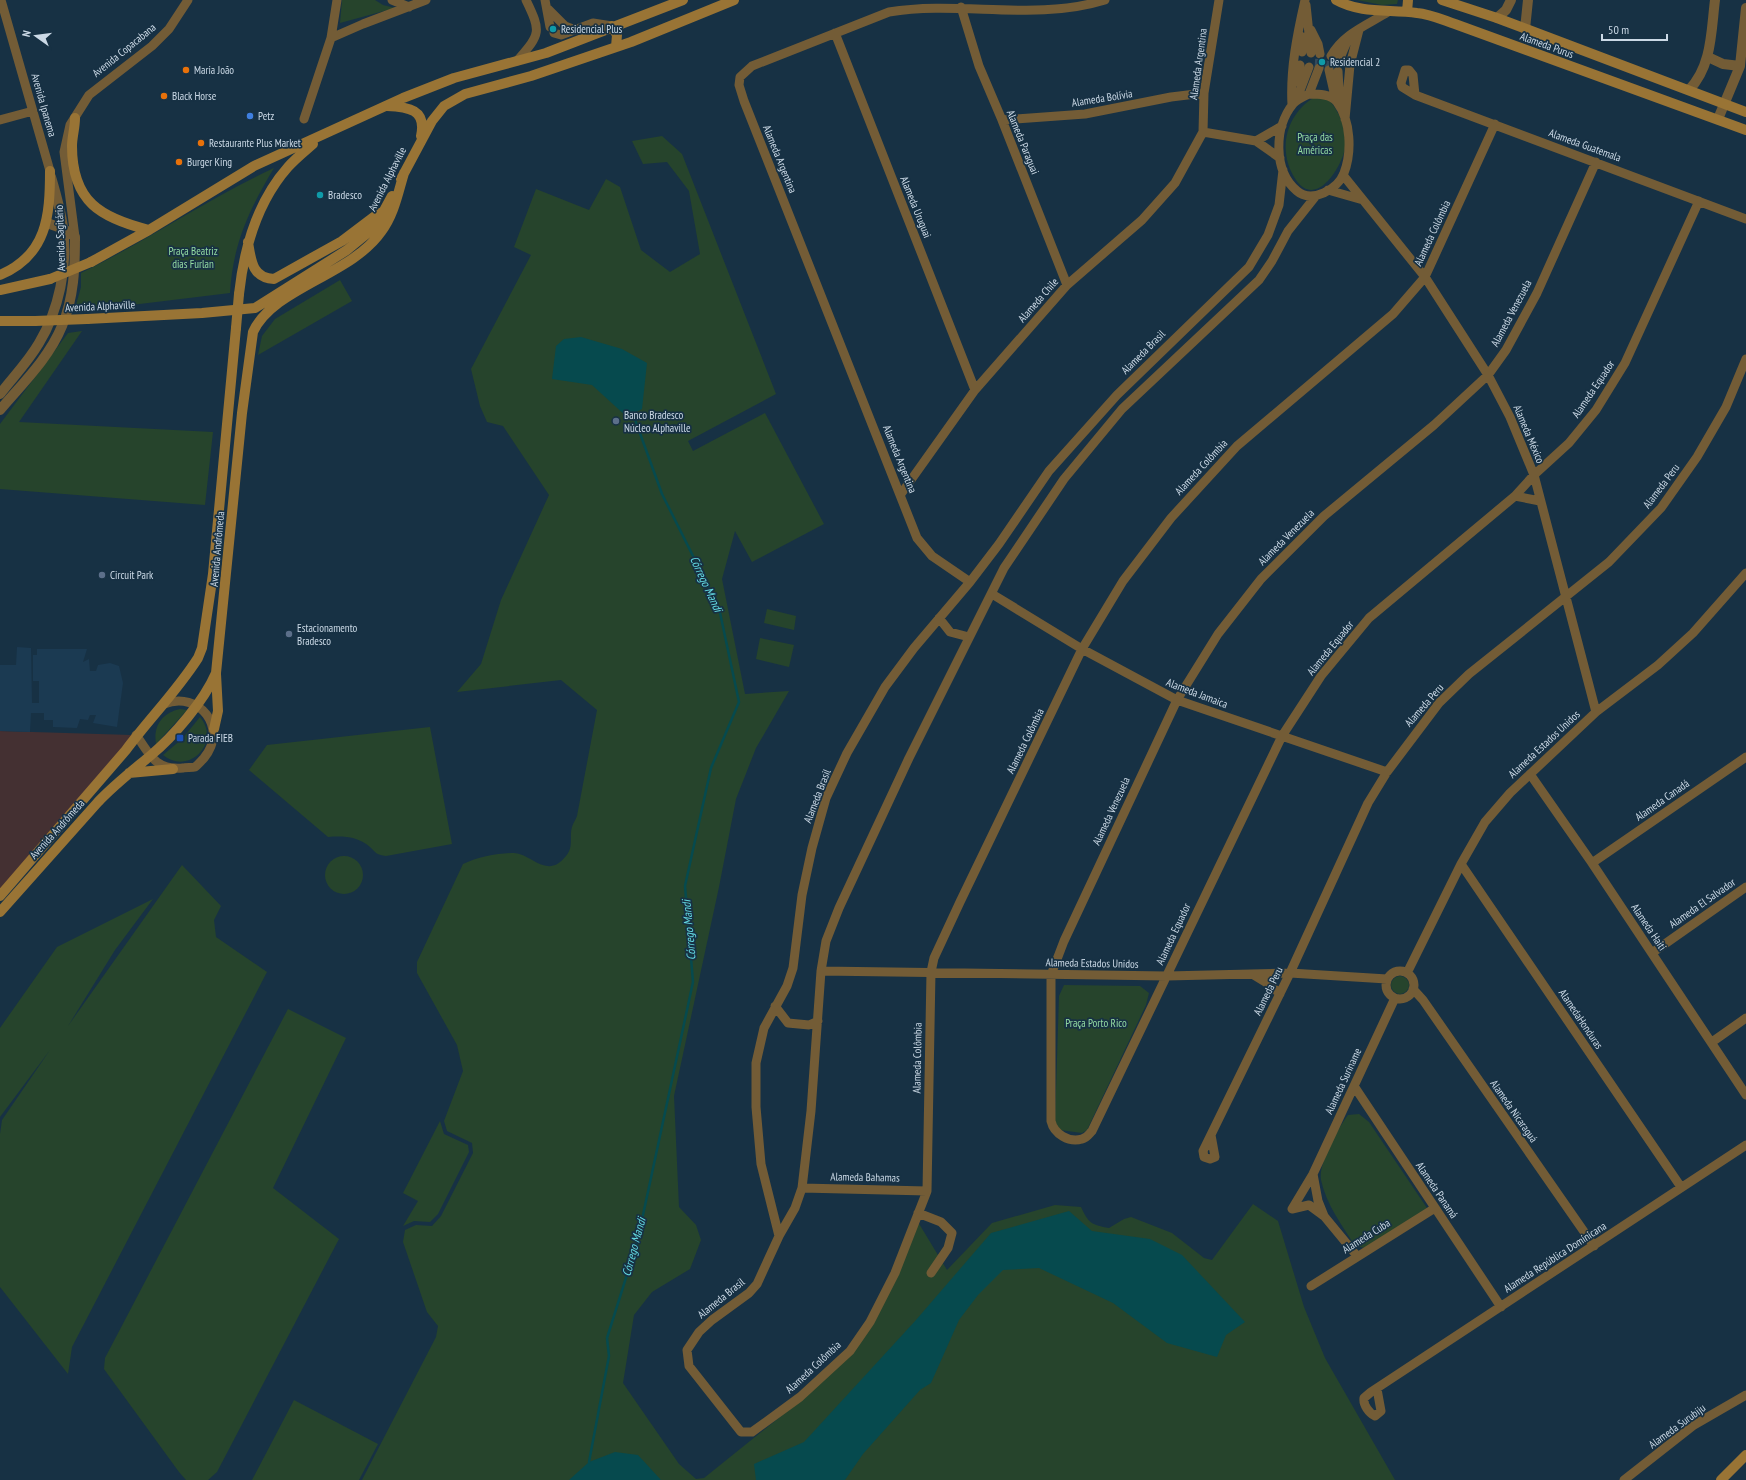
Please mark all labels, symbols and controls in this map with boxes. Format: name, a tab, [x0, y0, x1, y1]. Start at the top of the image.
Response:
north arrow	[16, 16, 56, 56]
scale bar	[1602, 16, 1667, 42]
street label: Avenida Copacabana	[89, 20, 159, 80]
place label: Residencial Plus	[561, 22, 623, 36]
text: 50 m	[1608, 22, 1629, 37]
marker: Residencial Plus	[548, 24, 558, 34]
street label: Alameda Argentina	[1186, 27, 1210, 101]
text: N	[19, 29, 34, 38]
street label: Alameda Purus	[1518, 29, 1576, 61]
place label: Residencial 2	[1330, 55, 1380, 69]
marker: Residencial 2	[1317, 57, 1327, 67]
place label: Maria João	[194, 63, 234, 77]
marker: Maria João	[181, 65, 191, 75]
street label: Avenida Ipanema	[28, 72, 60, 138]
street label: Alameda Bolívia	[1071, 86, 1133, 110]
place label: Black Horse	[172, 89, 217, 103]
marker: Black Horse	[159, 91, 169, 101]
street label: Alameda Paraguai	[1004, 108, 1042, 176]
place label: Petz	[258, 109, 274, 123]
marker: Petz	[245, 111, 255, 121]
street label: Alameda Argentina	[760, 123, 800, 195]
street label: Alameda Guatemala	[1547, 125, 1623, 165]
park label: Praça das Américas	[1297, 130, 1333, 157]
place label: Restaurante Plus Market	[209, 136, 301, 150]
marker: Restaurante Plus Market	[196, 138, 206, 148]
street label: Avenida Alphaville	[365, 144, 409, 213]
place label: Burger King	[187, 155, 232, 169]
marker: Burger King	[174, 157, 184, 167]
street label: Alameda Uruguai	[897, 174, 935, 240]
place label: Bradesco	[328, 188, 362, 202]
marker: Bradesco	[315, 190, 325, 200]
street label: Alameda Colômbia	[1411, 198, 1453, 268]
street label: Avenida Sagitário	[52, 204, 68, 271]
park label: Praça Beatriz dias Furlan	[168, 244, 218, 271]
street label: Alameda Chile	[1015, 274, 1062, 325]
street label: Alameda Venezuela	[1488, 277, 1534, 349]
street label: Avenida Alphaville	[65, 297, 136, 315]
street label: Alameda Brasil	[1118, 327, 1168, 377]
street label: Alameda Equador	[1569, 358, 1617, 420]
street label: Alameda México	[1510, 403, 1548, 466]
place label: Banco Bradesco Núcleo Alphaville	[624, 408, 691, 435]
marker: Banco Bradesco Núcleo Alphaville	[611, 416, 621, 426]
street label: Alameda Argentina	[880, 423, 920, 495]
street label: Alameda Colômbia	[1172, 436, 1230, 498]
street label: Alameda Peru	[1640, 461, 1682, 511]
street label: Alameda Venezuela	[1255, 506, 1317, 568]
street label: Avenida Andrômeda	[207, 511, 227, 587]
water label: Córrego Mandi	[687, 553, 727, 615]
place label: Circuit Park	[110, 568, 154, 582]
marker: Circuit Park	[97, 570, 107, 580]
street label: Alameda Equador	[1304, 618, 1356, 678]
place label: Estacionamento Bradesco	[297, 621, 358, 648]
marker: Estacionamento Bradesco	[284, 629, 294, 639]
street label: Alameda Jamaica	[1164, 675, 1230, 711]
street label: Alameda Peru	[1402, 680, 1447, 729]
street label: Alameda Colômbia	[1003, 706, 1047, 776]
street label: Alameda Estados Unidos	[1505, 707, 1583, 781]
place label: Parada FIEB	[188, 731, 233, 745]
marker: Parada FIEB	[175, 733, 185, 743]
street label: Alameda Brasil	[800, 767, 834, 825]
street label: Alameda Venezuela	[1089, 775, 1133, 847]
street label: Alameda Canadá	[1632, 776, 1692, 824]
street label: Avenida Andrômeda	[27, 796, 87, 862]
street label: Alameda El Salvador	[1666, 875, 1738, 931]
water label: Córrego Mandi	[678, 898, 699, 961]
street label: Alameda Equador	[1153, 901, 1193, 967]
street label: Alameda Haiti	[1628, 901, 1670, 953]
street label: Alameda Estados Unidos	[1045, 955, 1139, 971]
street label: Alameda Peru	[1250, 964, 1286, 1018]
street label: AlamedaHonduras	[1556, 986, 1606, 1052]
park label: Praça Porto Rico	[1065, 1016, 1127, 1030]
street label: Alameda Colômbia	[909, 1022, 925, 1094]
street label: Alameda Suriname	[1322, 1045, 1365, 1116]
street label: Alameda Nicaraguá	[1487, 1077, 1541, 1145]
street label: Alameda Panamá	[1413, 1159, 1461, 1221]
street label: Alameda Bahamas	[830, 1169, 900, 1185]
water label: Córrego Mandi	[618, 1215, 649, 1278]
street label: Alameda Cuba	[1339, 1216, 1393, 1256]
street label: Alameda República Dominicana	[1501, 1219, 1609, 1295]
street label: Alameda Brasil	[695, 1274, 748, 1321]
street label: Alameda Colômbia	[782, 1338, 844, 1396]
street label: Alameda Surubiju	[1646, 1401, 1708, 1451]

